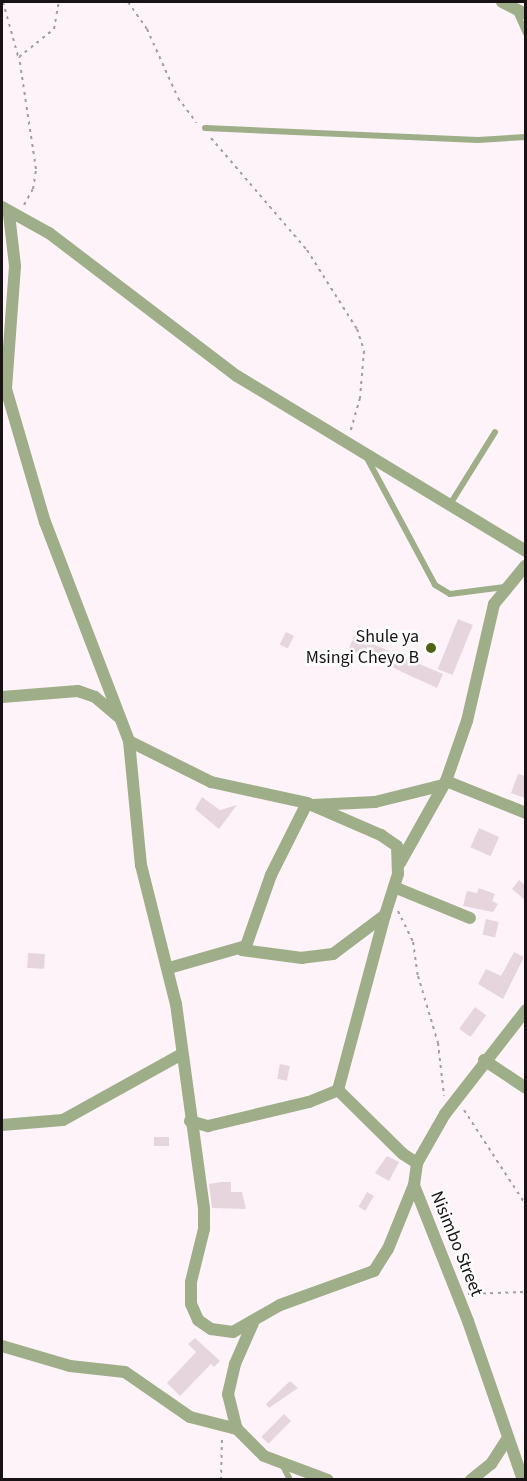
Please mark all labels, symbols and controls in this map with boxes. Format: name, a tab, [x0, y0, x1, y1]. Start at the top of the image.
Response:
place label: Shule ya Msingi Cheyo B	[306, 627, 419, 670]
marker: Shule ya Msingi Cheyo B	[424, 641, 438, 655]
street label: Nisimbo Street	[425, 1188, 487, 1300]

